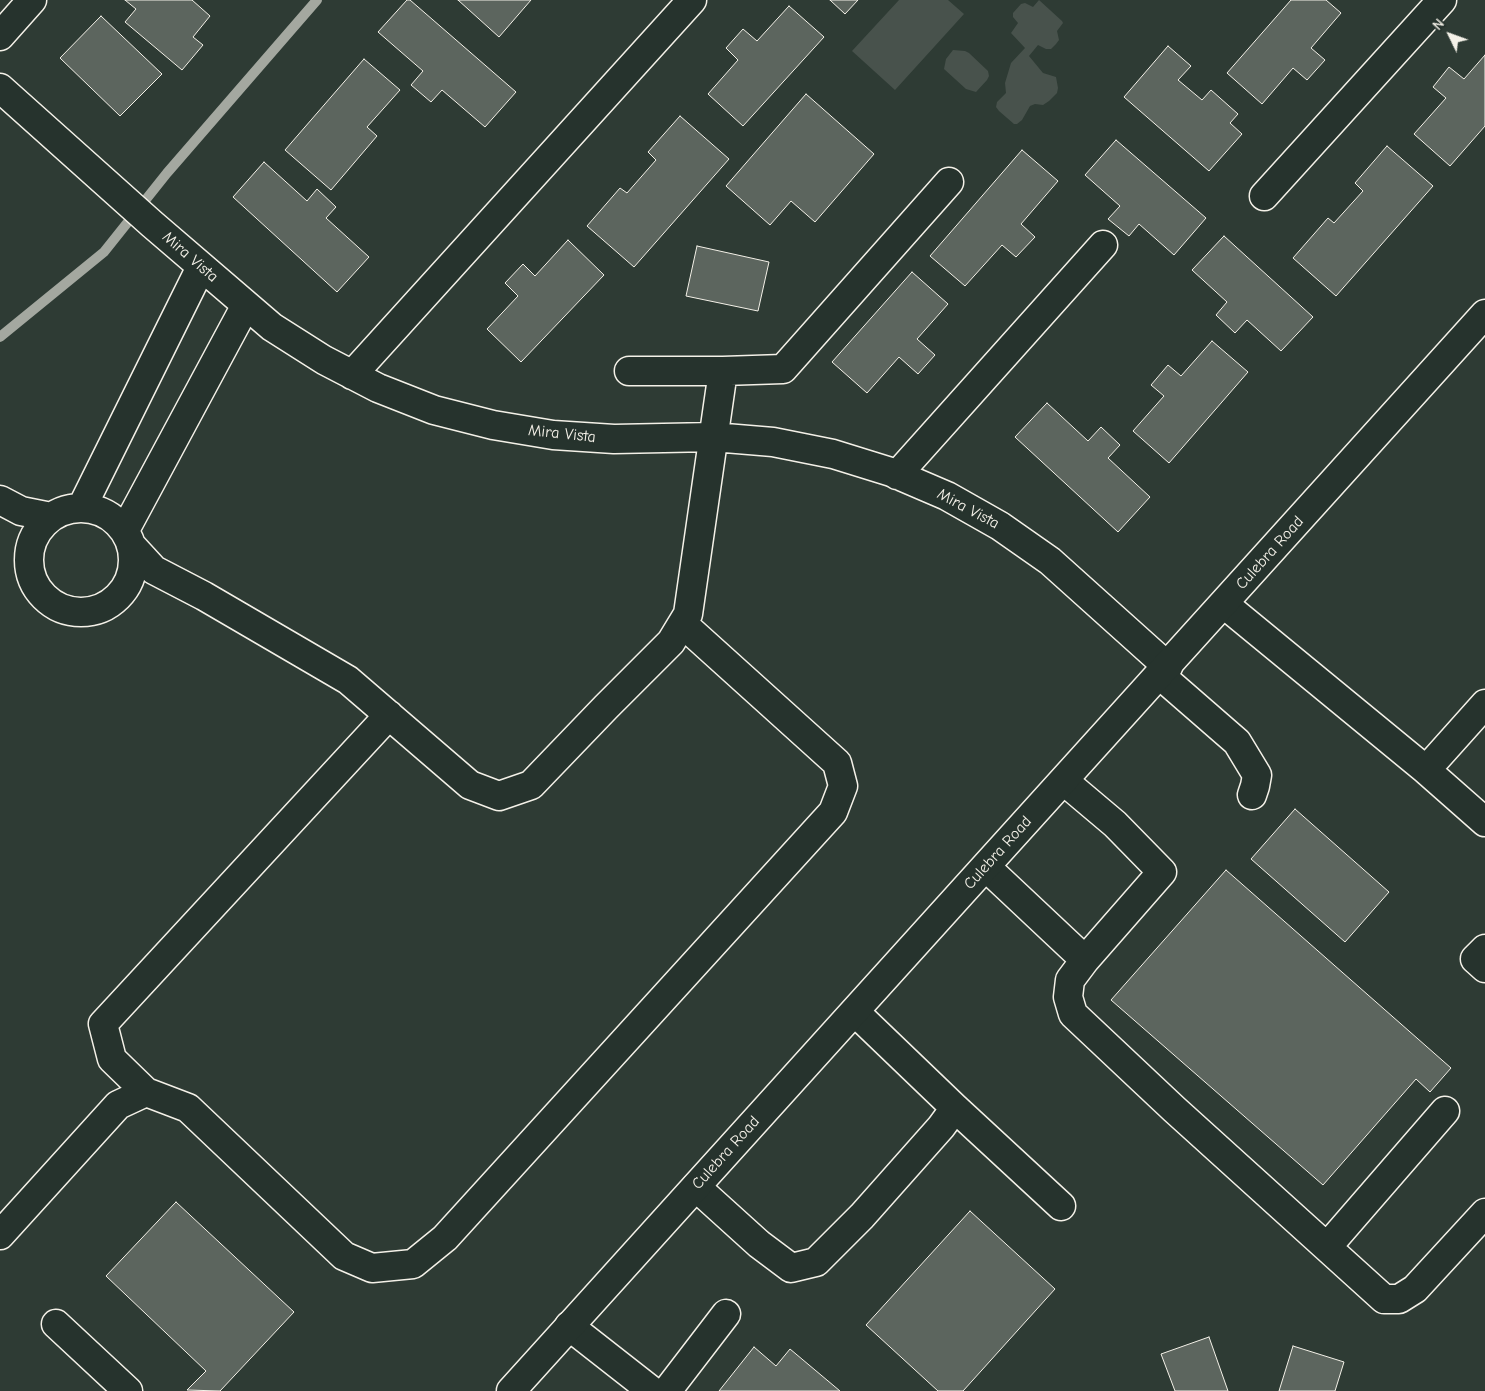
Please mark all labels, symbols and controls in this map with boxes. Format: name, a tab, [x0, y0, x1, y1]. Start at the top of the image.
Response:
north arrow	[1425, 10, 1475, 60]
text: N	[1429, 16, 1448, 34]
street label: Mira Vista	[158, 227, 222, 287]
street label: Mira Vista	[527, 421, 597, 447]
street label: Mira Vista	[934, 485, 1002, 533]
street label: Culebra Road	[1232, 512, 1308, 594]
street label: Culebra Road	[960, 812, 1036, 894]
street label: Culebra Road	[688, 1112, 764, 1194]

